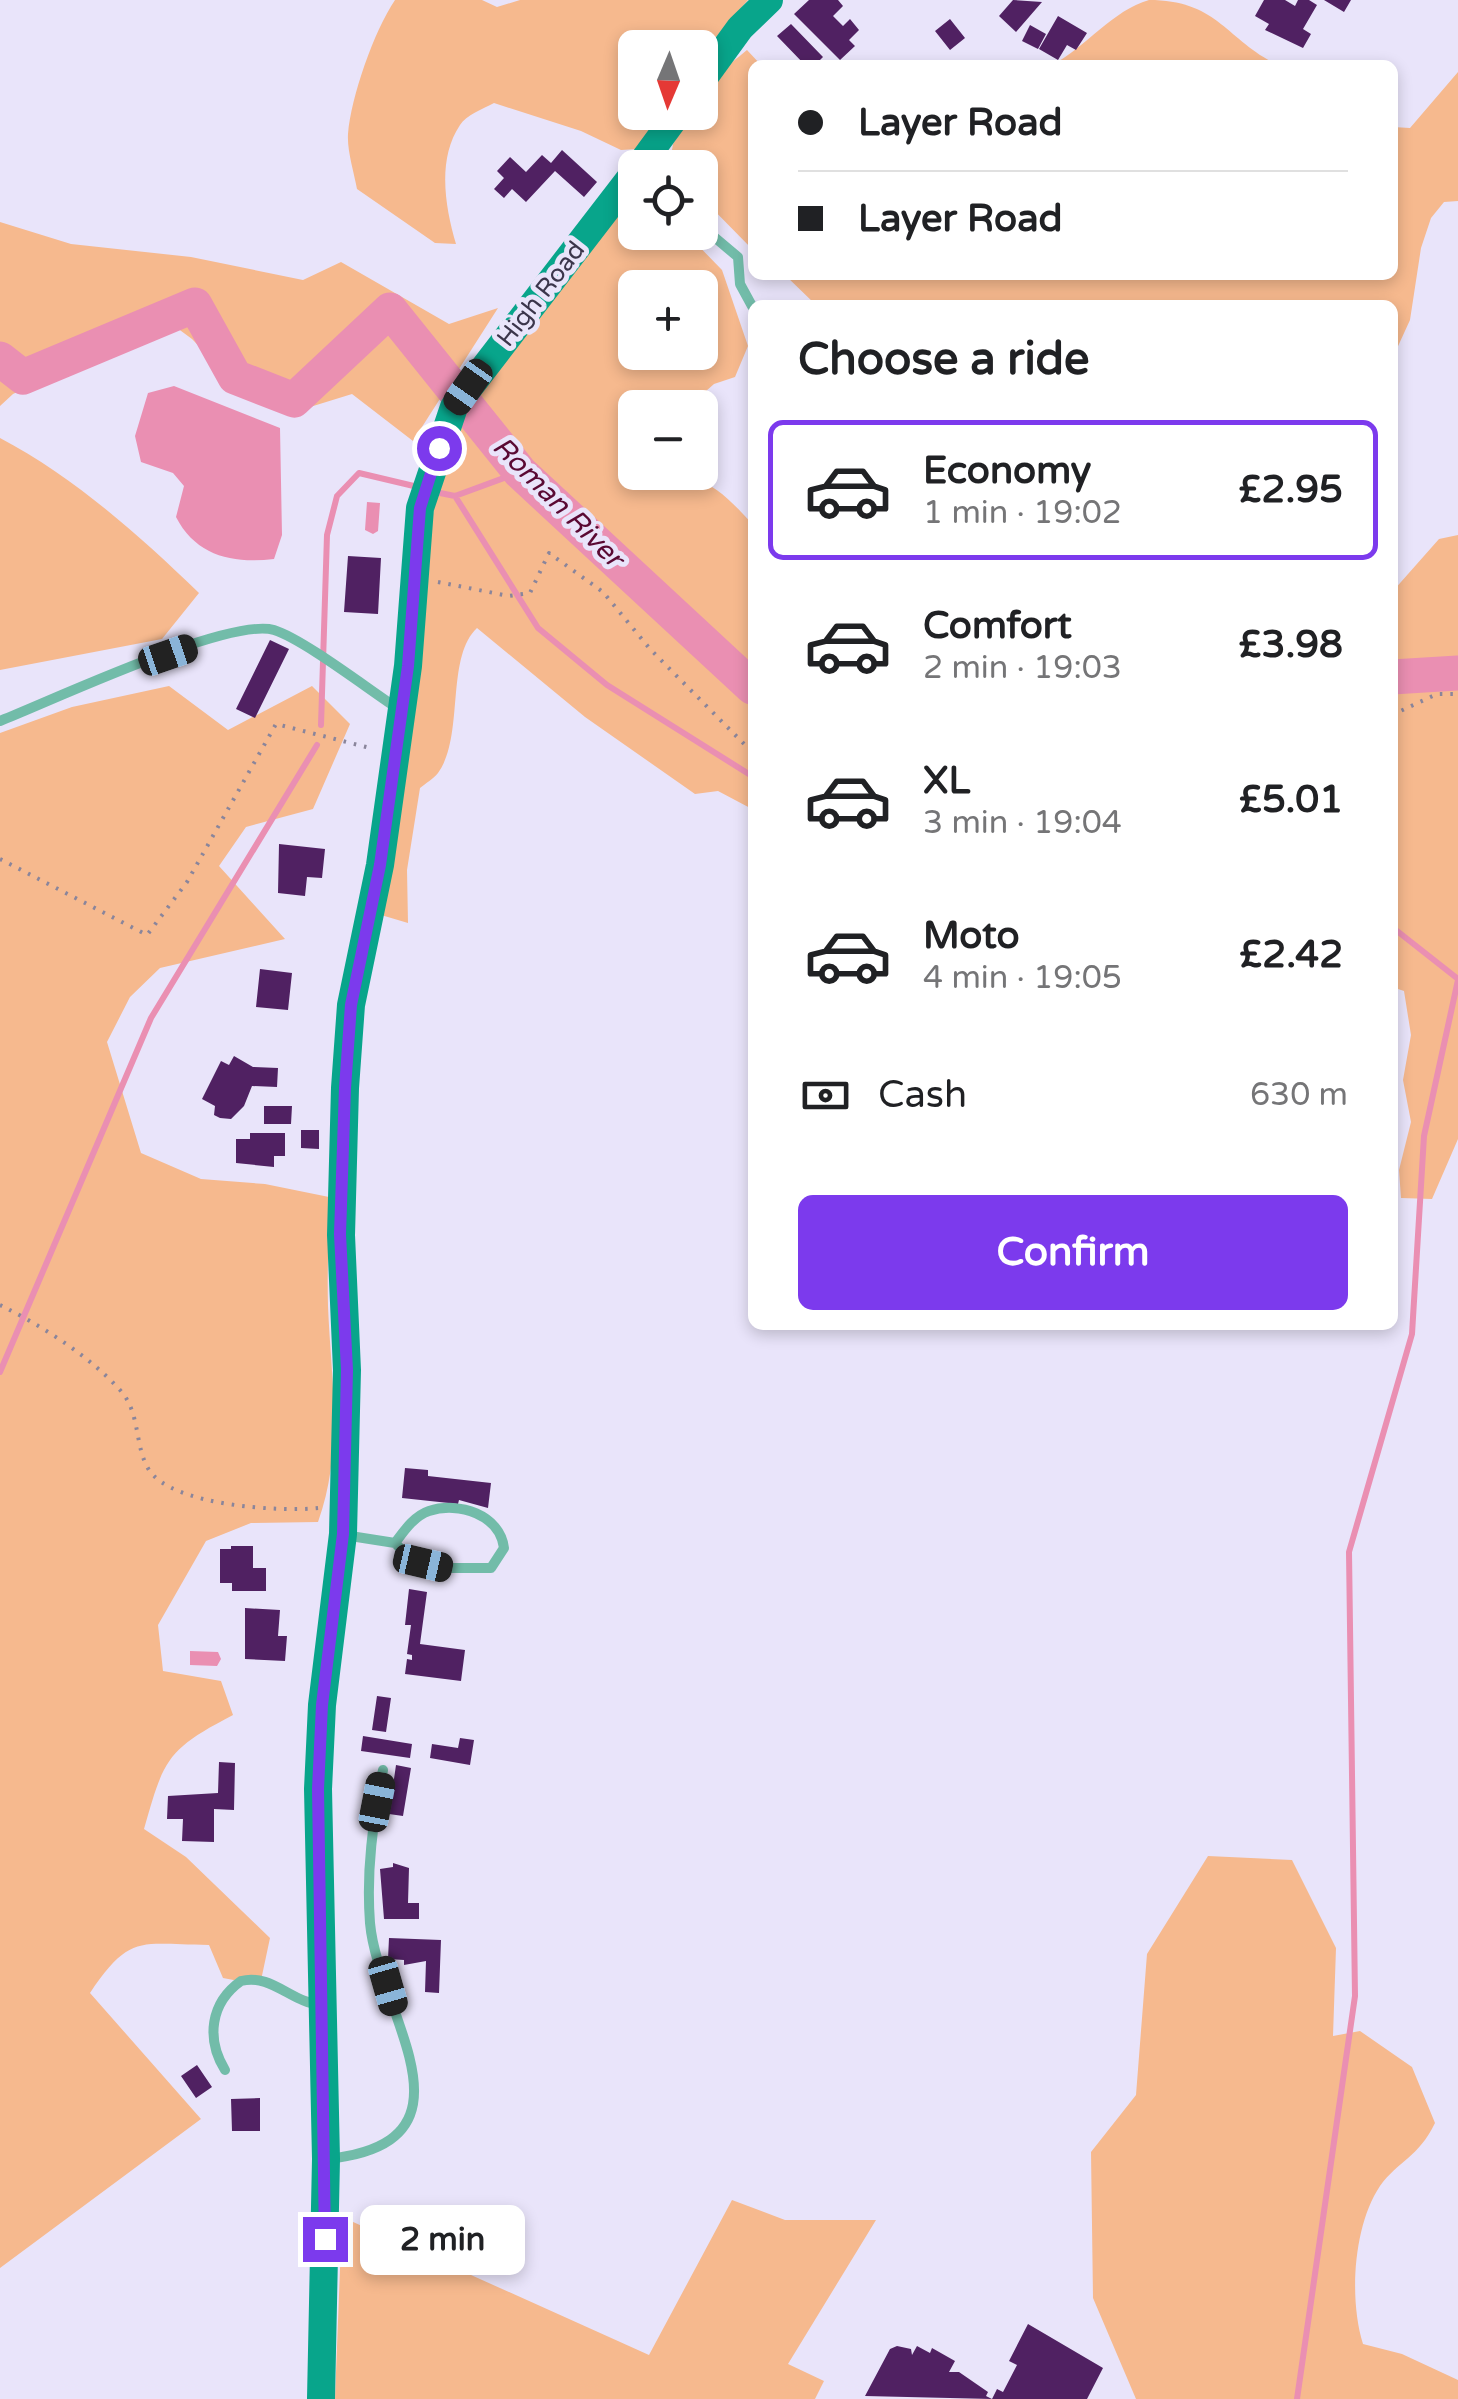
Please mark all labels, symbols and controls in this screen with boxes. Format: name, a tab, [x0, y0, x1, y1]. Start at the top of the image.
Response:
north arrow	[618, 30, 718, 130]
map controls	[618, 30, 718, 490]
text: Layer Road	[858, 100, 1062, 146]
button: locate	[618, 150, 718, 250]
text: Layer Road	[858, 196, 1062, 242]
street label: High Road	[491, 235, 591, 353]
button: +	[618, 270, 718, 370]
text: Choose a ride	[798, 333, 1089, 387]
car	[439, 354, 497, 420]
button: −	[618, 390, 718, 490]
route start	[417, 426, 462, 471]
water label: Roman River	[486, 430, 633, 577]
icon: car	[803, 445, 893, 535]
text: Economy	[923, 448, 1091, 494]
text: £2.95	[1239, 467, 1343, 513]
text: 1 min · 19:02	[923, 494, 1122, 532]
icon: car	[803, 600, 893, 690]
text: Comfort	[923, 603, 1072, 649]
text: £3.98	[1239, 622, 1343, 668]
car	[135, 631, 201, 679]
text: 2 min · 19:03	[923, 649, 1122, 687]
icon: car	[803, 755, 893, 845]
text: XL	[923, 758, 970, 804]
text: £5.01	[1239, 777, 1343, 823]
text: 3 min · 19:04	[923, 804, 1122, 842]
icon: car	[803, 910, 893, 1000]
text: Moto	[923, 913, 1019, 959]
text: £2.42	[1239, 932, 1343, 978]
text: 4 min · 19:05	[923, 959, 1122, 997]
icon: cash	[798, 1068, 853, 1123]
text: Cash	[878, 1072, 967, 1118]
text: 630 m	[1250, 1076, 1348, 1114]
button: Confirm	[798, 1195, 1348, 1310]
car	[390, 1542, 456, 1584]
car	[357, 1770, 397, 1834]
car	[365, 1953, 411, 2019]
callout: 2 min	[360, 2204, 525, 2274]
route end	[303, 2217, 348, 2262]
text: 2 min	[400, 2221, 485, 2259]

